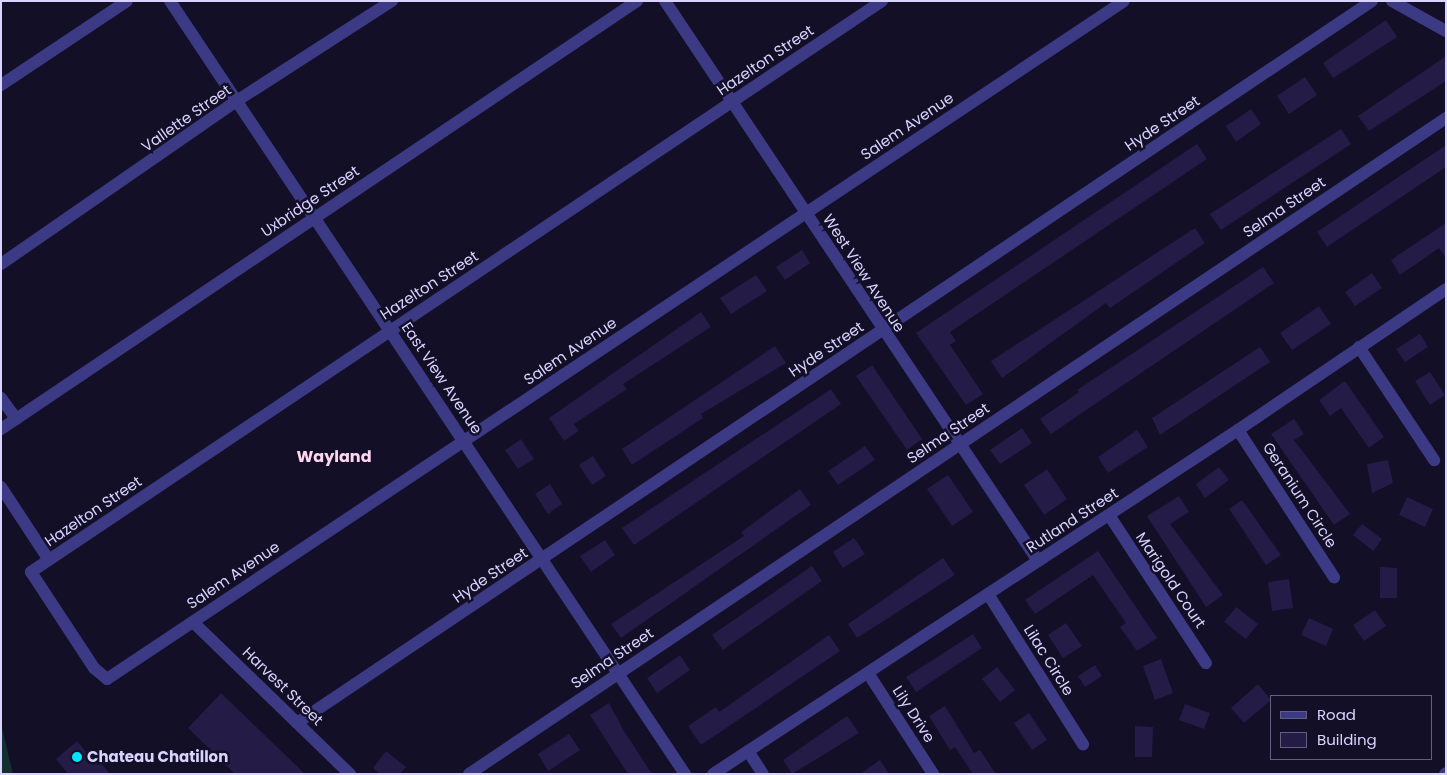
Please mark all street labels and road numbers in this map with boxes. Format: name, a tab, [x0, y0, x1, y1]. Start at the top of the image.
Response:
street label: Hazelton Street	[713, 21, 817, 99]
street label: Vallette Street	[138, 80, 234, 156]
street label: Salem Avenue	[857, 88, 957, 164]
street label: Hyde Street	[1121, 91, 1203, 155]
street label: Uxbridge Street	[258, 162, 362, 240]
street label: Selma Street	[1239, 173, 1329, 241]
street label: West View Avenue	[819, 211, 909, 335]
street label: Hazelton Street	[377, 247, 481, 323]
street label: Salem Avenue	[520, 313, 620, 389]
street label: Hyde Street	[785, 317, 867, 381]
street label: East View Avenue	[398, 319, 486, 437]
street label: Selma Street	[903, 399, 993, 467]
street label: Geranium Circle	[1259, 439, 1341, 551]
street label: Hazelton Street	[41, 472, 145, 550]
street label: Rutland Street	[1023, 484, 1121, 556]
street label: Marigold Court	[1132, 529, 1210, 631]
street label: Salem Avenue	[183, 537, 283, 613]
street label: Hyde Street	[449, 543, 531, 607]
street label: Lilac Circle	[1020, 621, 1078, 699]
street label: Selma Street	[567, 624, 657, 692]
street label: Harvest Street	[239, 643, 327, 729]
street label: Lily Drive	[889, 682, 939, 746]

